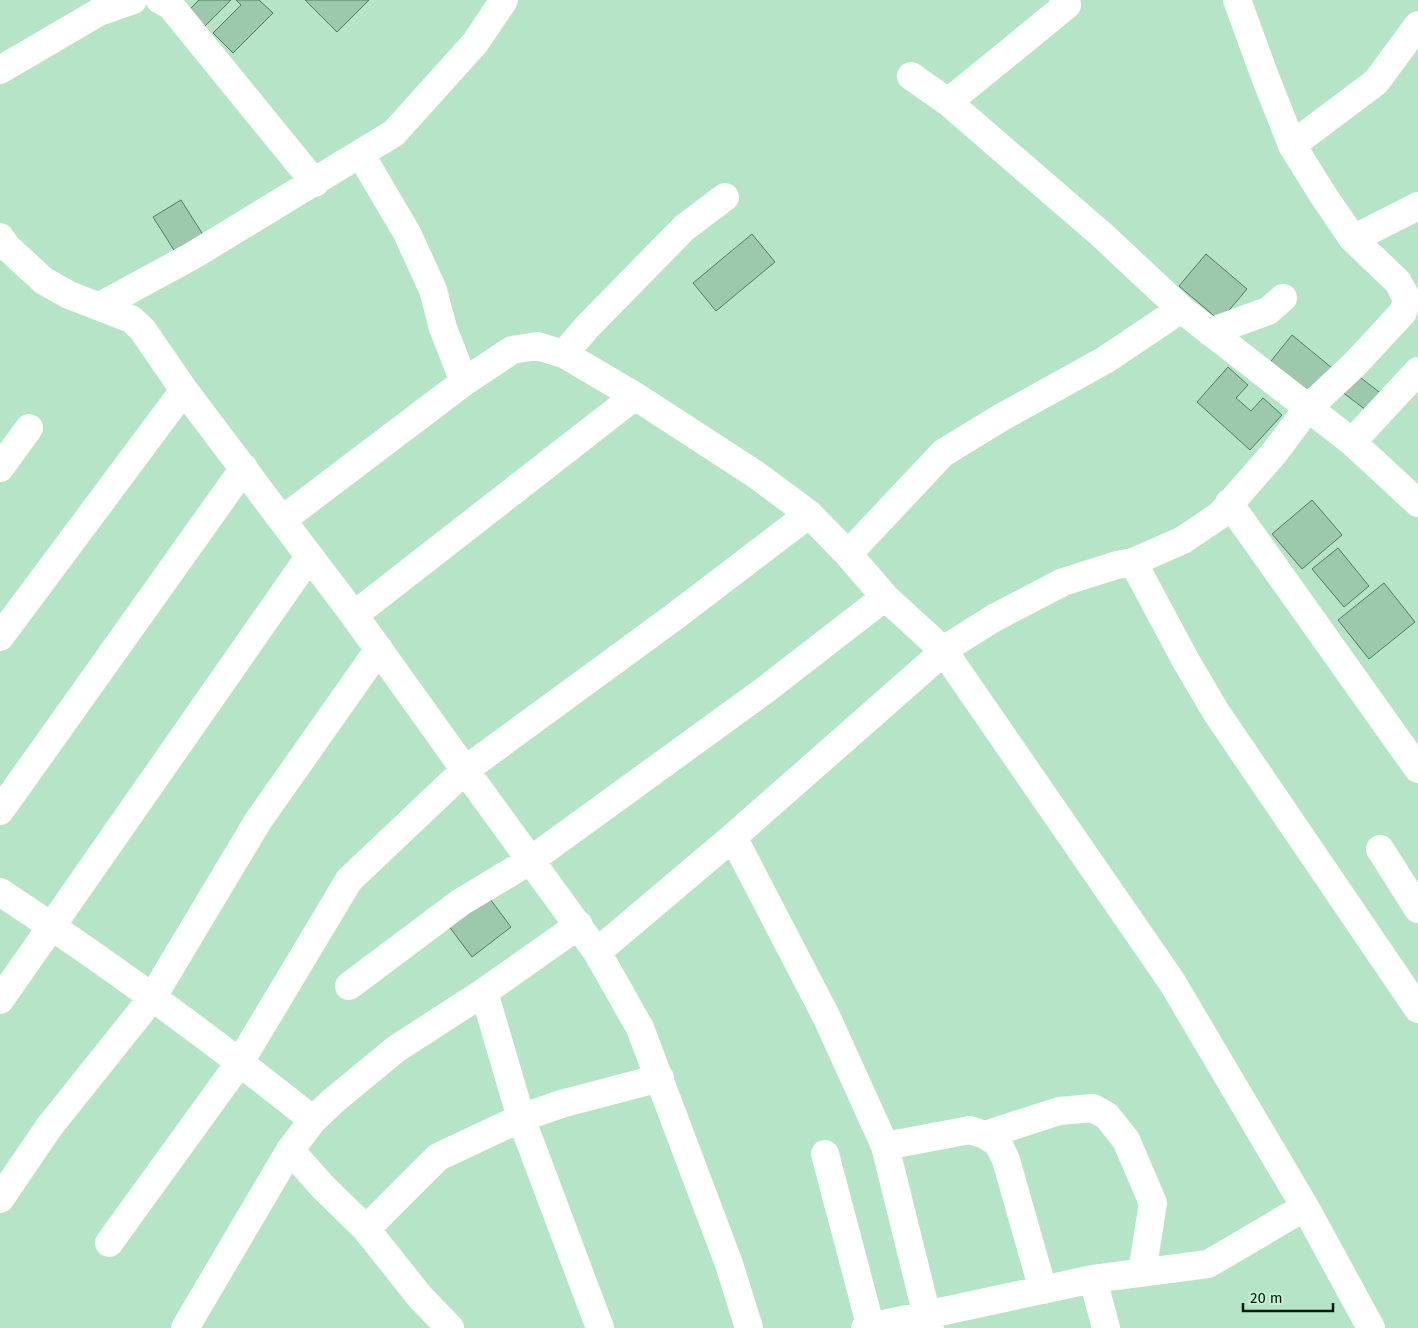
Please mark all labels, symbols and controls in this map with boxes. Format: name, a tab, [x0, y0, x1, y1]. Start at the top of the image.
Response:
scale bar	[1243, 1280, 1333, 1312]
text: 20 m	[1250, 1289, 1283, 1307]

